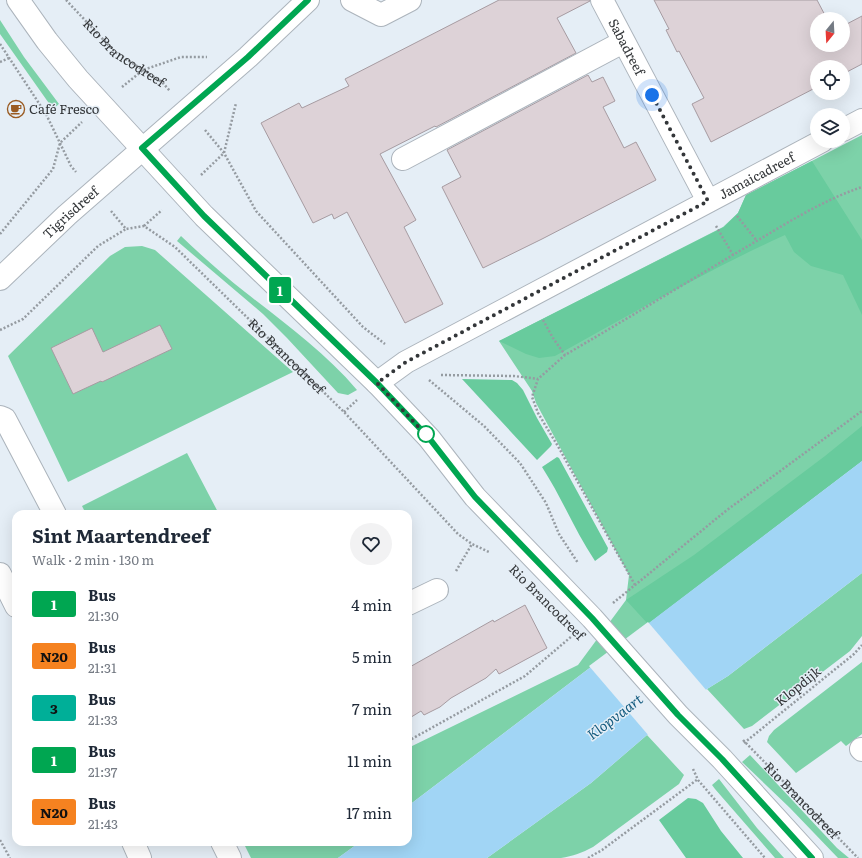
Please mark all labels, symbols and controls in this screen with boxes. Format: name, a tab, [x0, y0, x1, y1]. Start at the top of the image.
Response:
north arrow	[810, 12, 850, 52]
map controls	[810, 12, 850, 148]
street label: Rio Brancodreef	[79, 14, 170, 91]
street label: Sabadreef	[604, 15, 650, 79]
button: locate	[810, 60, 850, 100]
your location	[642, 85, 662, 105]
cafe icon: Café Fresco	[6, 99, 26, 119]
place label: Café Fresco	[29, 99, 100, 118]
button: layers	[810, 108, 850, 148]
street label: Jamaicadreef	[715, 147, 799, 203]
street label: Tigrisdreef	[38, 181, 103, 243]
line badge: 1	[267, 277, 293, 303]
text: 1	[277, 280, 283, 300]
street label: Rio Brancodreef	[244, 314, 330, 398]
unlabelled marker	[417, 425, 435, 443]
text: Sint Maartendreef	[32, 521, 210, 549]
button: heart	[350, 523, 392, 565]
text: Walk · 2 min · 130 m	[32, 550, 154, 569]
street label: Rio Brancodreef	[505, 559, 590, 645]
text: Bus	[88, 583, 116, 606]
text: 4 min	[351, 593, 392, 616]
text: 1	[51, 594, 57, 614]
text: 21:30	[88, 606, 119, 625]
text: Bus	[88, 635, 116, 658]
text: 5 min	[352, 645, 392, 668]
text: N20	[40, 646, 68, 666]
text: 21:31	[88, 658, 116, 677]
street label: Klopdijk	[771, 661, 825, 710]
text: Bus	[88, 687, 116, 710]
water label: Klopvaart	[582, 688, 647, 744]
text: 7 min	[352, 697, 392, 720]
text: 3	[50, 698, 58, 718]
text: 21:33	[88, 710, 118, 729]
text: Bus	[88, 739, 116, 762]
text: 11 min	[347, 749, 392, 772]
text: 1	[51, 750, 57, 770]
street label: Rio Brancodreef	[760, 757, 845, 843]
text: 21:37	[88, 762, 117, 781]
text: Bus	[88, 791, 116, 814]
text: 17 min	[346, 801, 392, 824]
text: N20	[40, 802, 68, 822]
text: 21:43	[88, 814, 118, 833]

